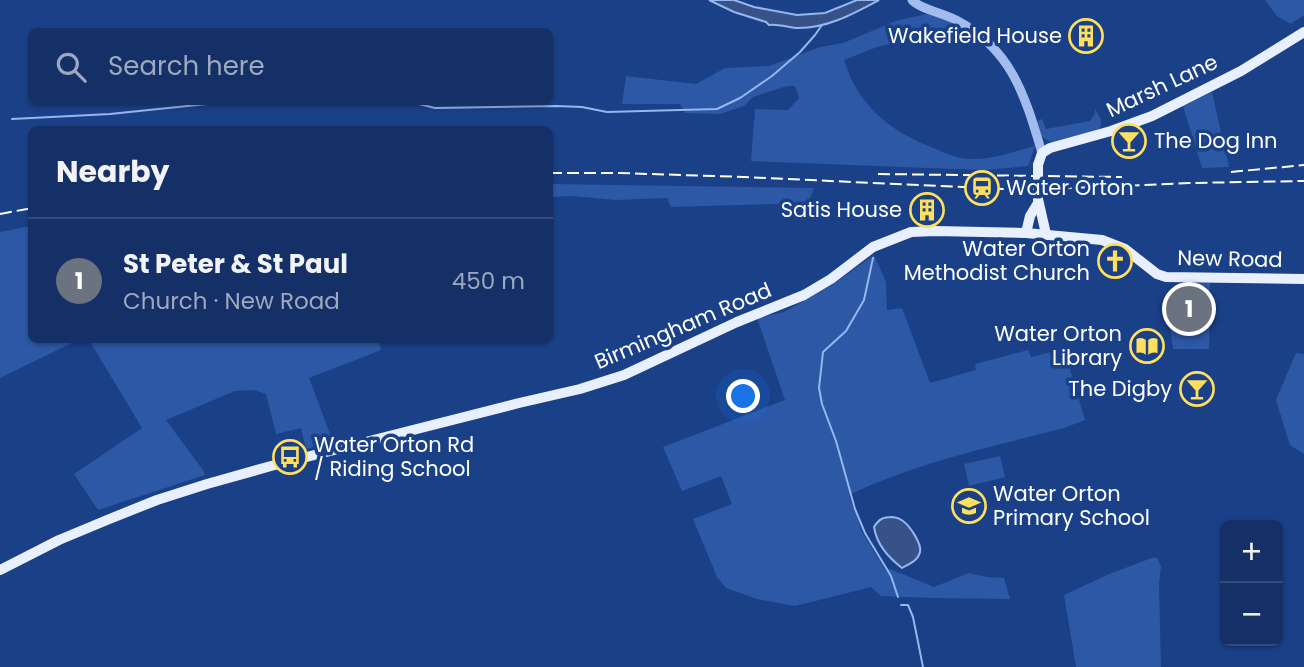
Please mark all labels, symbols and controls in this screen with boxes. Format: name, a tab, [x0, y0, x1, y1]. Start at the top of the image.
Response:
building icon: Wakefield House	[1067, 17, 1105, 55]
place label: Wakefield House	[888, 21, 1062, 50]
search box	[28, 28, 553, 105]
street label: Marsh Lane	[1101, 47, 1222, 124]
icon: search	[52, 48, 90, 86]
text: Search here	[108, 48, 265, 84]
bar icon: The Dog Inn	[1110, 122, 1148, 160]
place label: The Dog Inn	[1154, 126, 1278, 155]
text: Nearby	[56, 150, 170, 193]
station icon: Water Orton	[963, 169, 1001, 207]
place label: Water Orton	[1006, 173, 1134, 202]
building icon: Satis House	[908, 191, 946, 229]
place label: Satis House	[781, 195, 902, 224]
place label: Water Orton Methodist Church	[904, 234, 1090, 287]
church icon: Water Orton Methodist Church	[1096, 242, 1134, 280]
street label: New Road	[1177, 243, 1283, 274]
text: St Peter & St Paul	[123, 246, 348, 282]
text: 1	[75, 265, 83, 297]
text: 450 m	[452, 265, 525, 297]
street label: Birmingham Road	[590, 275, 776, 376]
pin: 1	[1166, 283, 1212, 335]
text: Church · New Road	[123, 285, 340, 317]
place label: Water Orton Library	[994, 319, 1122, 372]
library icon: Water Orton Library	[1128, 327, 1166, 365]
bar icon: The Digby	[1178, 370, 1216, 408]
place label: The Digby	[1068, 374, 1172, 403]
your location	[726, 379, 760, 413]
place label: Water Orton Rd / Riding School	[314, 430, 474, 483]
bus stop icon: Water Orton Rd / Riding School	[271, 438, 309, 476]
place label: Water Orton Primary School	[993, 479, 1150, 532]
school or university icon: Water Orton Primary School	[950, 487, 988, 525]
map controls	[1220, 520, 1283, 646]
button: +	[1220, 520, 1283, 583]
button: −	[1220, 583, 1283, 646]

